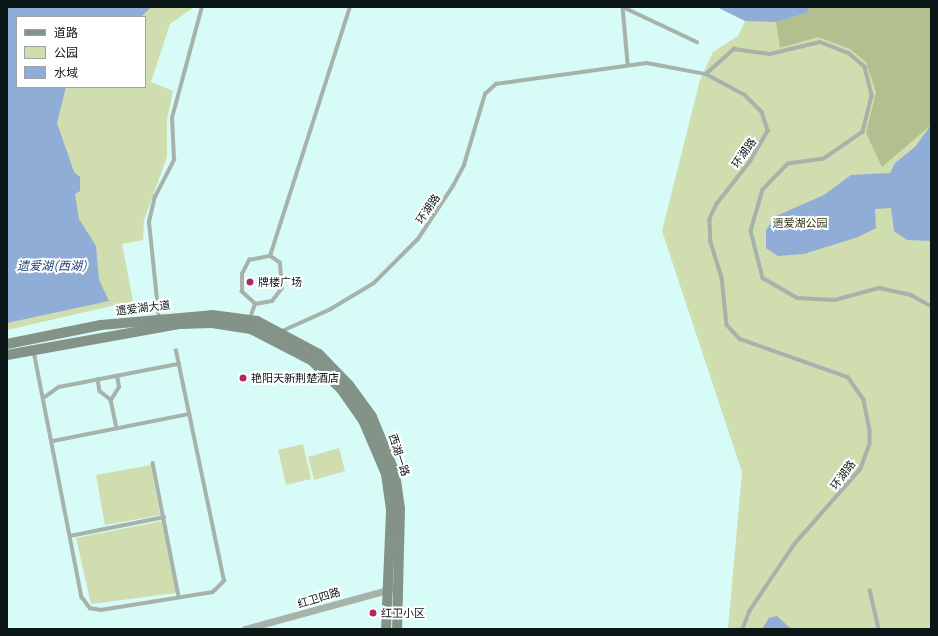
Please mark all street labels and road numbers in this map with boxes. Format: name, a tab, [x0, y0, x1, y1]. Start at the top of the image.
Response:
street label: 环湖路	[729, 136, 759, 170]
street label: 环湖路	[413, 192, 443, 226]
street label: 遗爱湖大道	[115, 298, 171, 318]
street label: 西湖一路	[386, 432, 412, 478]
street label: 环湖路	[828, 458, 858, 492]
street label: 红卫四路	[296, 585, 342, 611]

